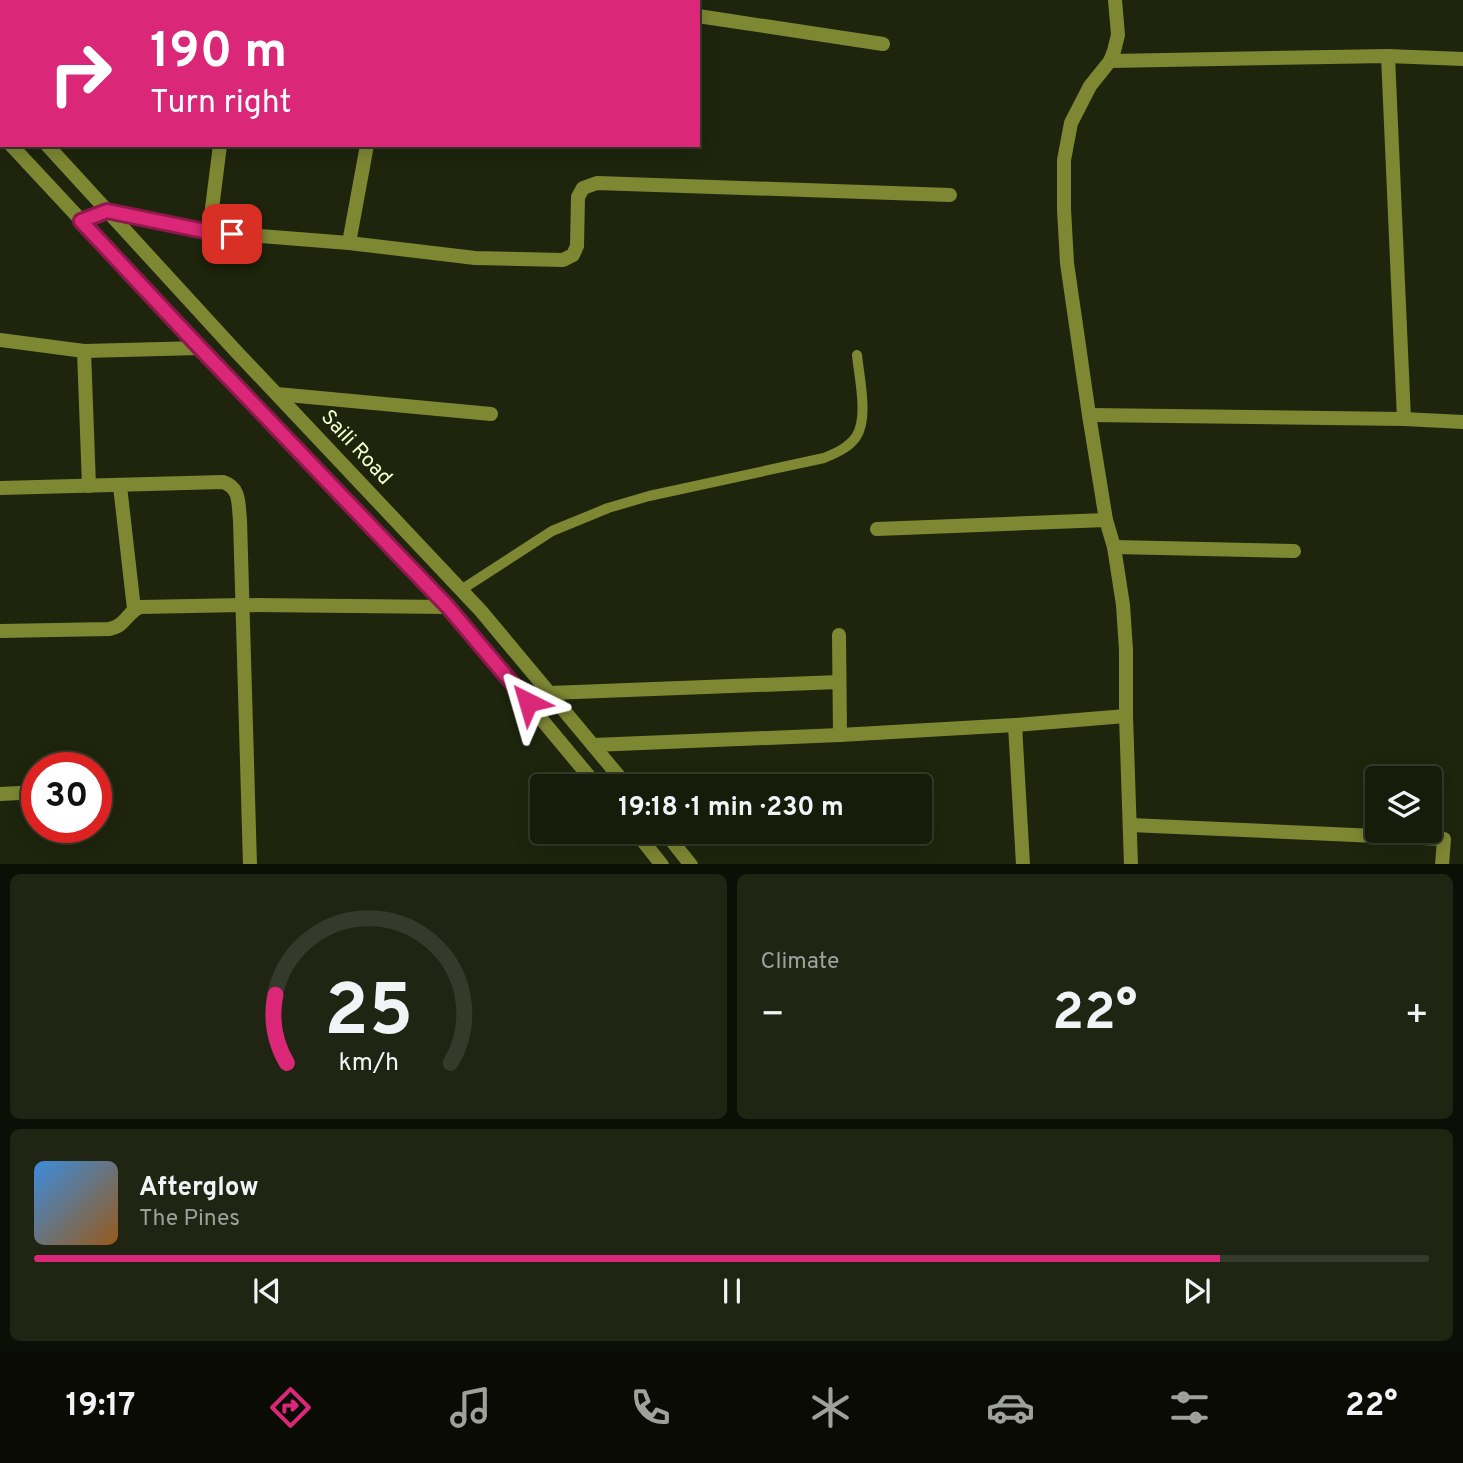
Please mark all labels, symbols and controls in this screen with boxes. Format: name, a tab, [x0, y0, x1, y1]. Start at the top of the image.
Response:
text: 190 m	[150, 23, 287, 85]
icon: right	[35, 28, 126, 119]
text: Turn right	[150, 84, 292, 124]
pin	[202, 204, 262, 264]
icon: arrive	[213, 215, 251, 253]
street label: Saili Road	[314, 405, 398, 491]
position arrow	[491, 665, 565, 739]
speed limit sign: 30	[21, 752, 112, 843]
map controls	[1365, 766, 1442, 843]
button: layers	[1365, 766, 1442, 843]
text: 19:18 · 1 min · 230 m	[618, 792, 844, 825]
text: Climate	[761, 948, 839, 977]
text: 25	[324, 969, 413, 1061]
text: 22°	[1052, 982, 1137, 1048]
text: −	[761, 992, 785, 1041]
text: +	[1404, 992, 1429, 1041]
text: km/h	[338, 1047, 399, 1079]
text: Afterglow	[139, 1172, 259, 1205]
text: The Pines	[139, 1205, 240, 1234]
icon: previous	[248, 1272, 286, 1310]
icon: pause	[713, 1272, 751, 1310]
icon: next	[1178, 1272, 1216, 1310]
icon: directions	[266, 1383, 315, 1432]
icon: music	[446, 1383, 495, 1432]
icon: phone	[626, 1383, 675, 1432]
icon: climate	[806, 1383, 855, 1432]
icon: car	[986, 1383, 1035, 1432]
icon: filters	[1165, 1383, 1214, 1432]
text: 19:17	[65, 1387, 136, 1427]
text: 22°	[1345, 1387, 1398, 1427]

